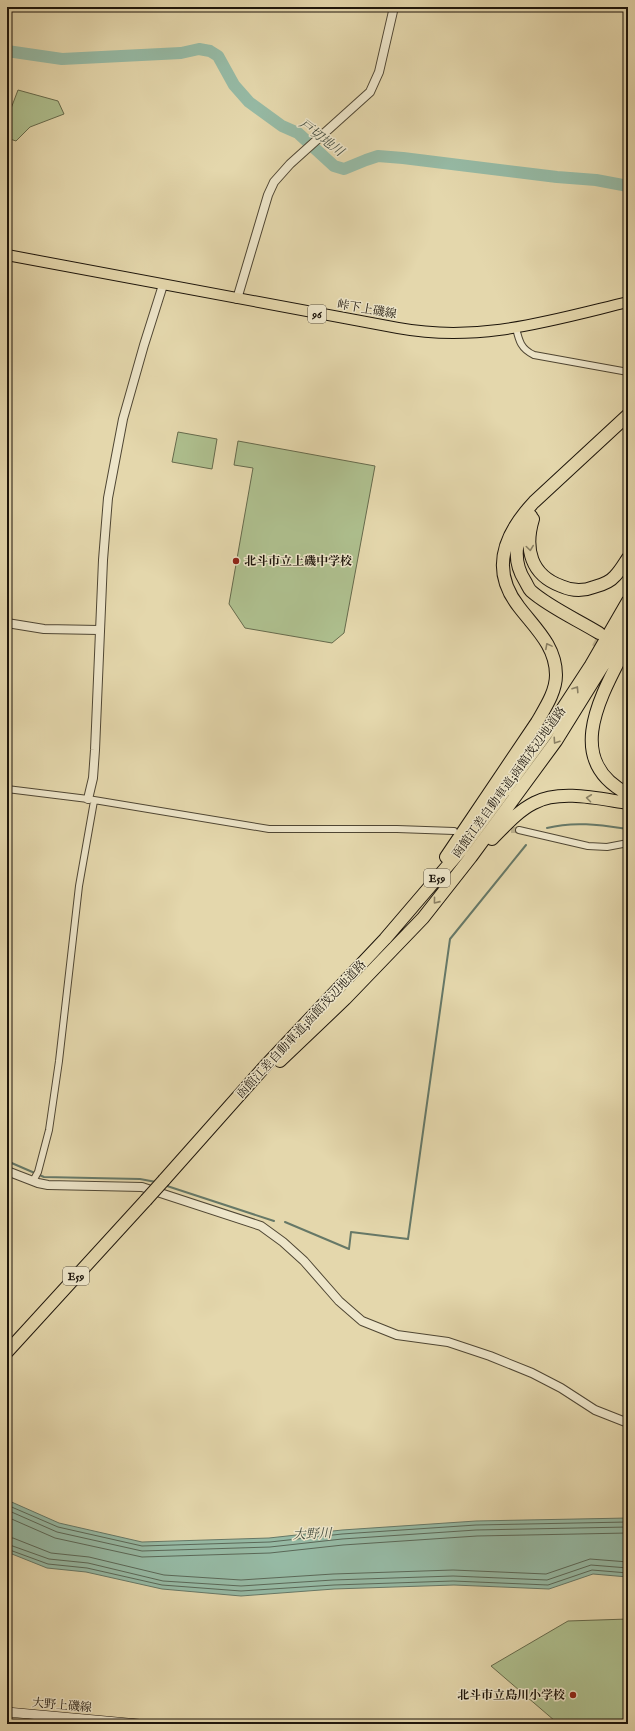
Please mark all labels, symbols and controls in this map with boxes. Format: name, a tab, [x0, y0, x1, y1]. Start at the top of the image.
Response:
water label: 戸切地川	[295, 116, 349, 162]
street label: 峠下上磯線	[336, 297, 398, 322]
road number: 96	[308, 305, 326, 323]
one-way arrow	[525, 545, 534, 551]
place label: 北斗市立上磯中学校	[244, 554, 352, 569]
marker: 北斗市立上磯中学校	[231, 556, 241, 566]
one-way arrow	[546, 643, 553, 651]
one-way arrow	[571, 686, 579, 693]
street label: 函館江差自動車道;函館茂辺地道路	[449, 704, 569, 861]
one-way arrow	[553, 737, 561, 744]
one-way arrow	[586, 794, 592, 803]
road number: E59	[424, 869, 450, 887]
one-way arrow	[434, 897, 441, 904]
street label: 函館江差自動車道;函館茂辺地道路	[233, 957, 369, 1102]
road number: E59	[63, 1267, 89, 1285]
water label: 大野川	[292, 1525, 334, 1544]
place label: 北斗市立島川小学校	[457, 1688, 565, 1703]
marker: 北斗市立島川小学校	[568, 1690, 578, 1700]
street label: 大野上磯線	[31, 1695, 93, 1716]

